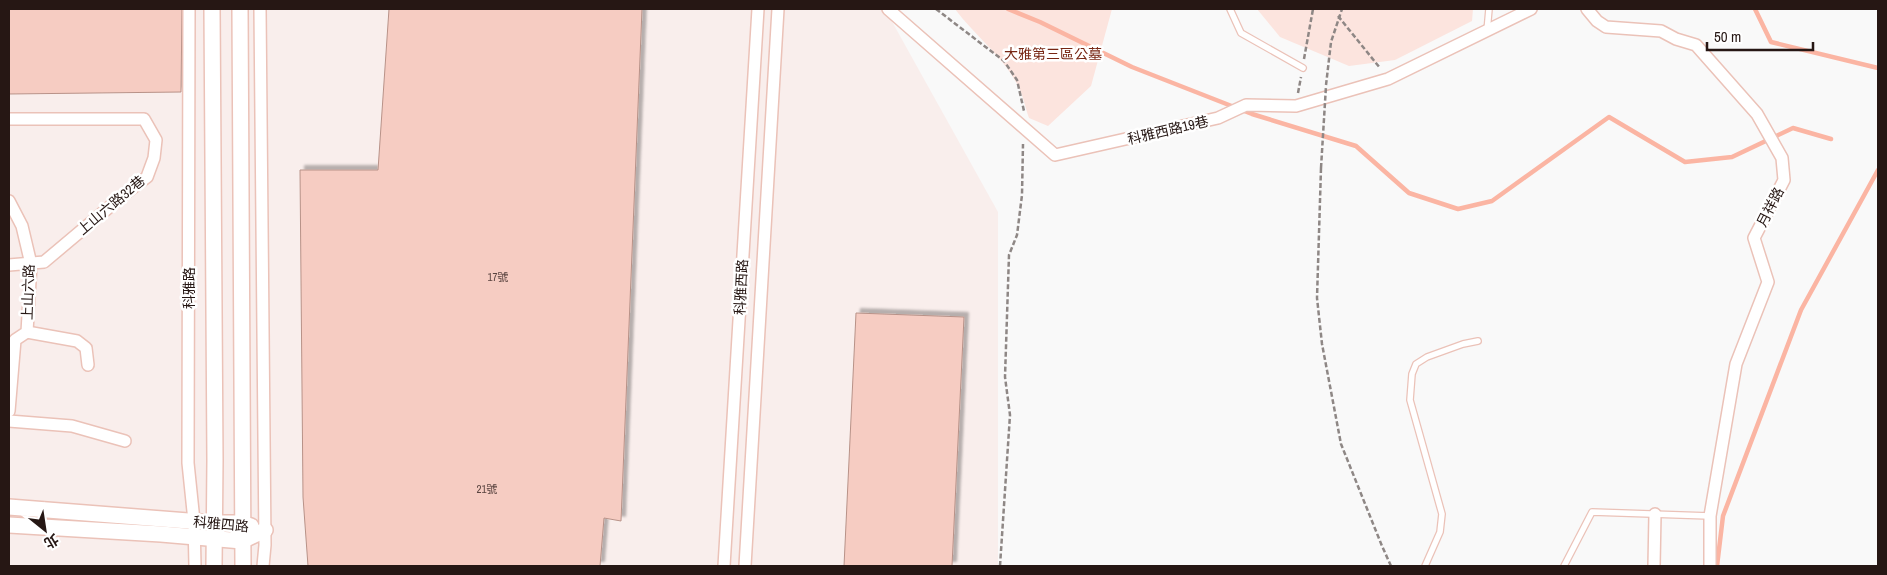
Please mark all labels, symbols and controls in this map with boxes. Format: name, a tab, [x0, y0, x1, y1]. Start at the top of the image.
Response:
scale bar	[1707, 20, 1813, 52]
text: 50 m	[1714, 26, 1741, 47]
park label: 大雅第三區公墓	[1004, 45, 1102, 63]
street label: 科雅西路19巷	[1126, 112, 1210, 148]
street label: 上山六路32巷	[74, 172, 148, 238]
street label: 月祥路	[1752, 184, 1788, 230]
street label: 科雅西路	[731, 259, 751, 315]
street label: 上山六路	[18, 264, 38, 320]
street label: 科雅路	[180, 267, 198, 309]
house number: 17號	[487, 270, 509, 284]
house number: 21號	[476, 482, 498, 496]
north arrow	[20, 505, 70, 555]
street label: 科雅四路	[192, 513, 250, 535]
text: 北	[41, 530, 62, 553]

